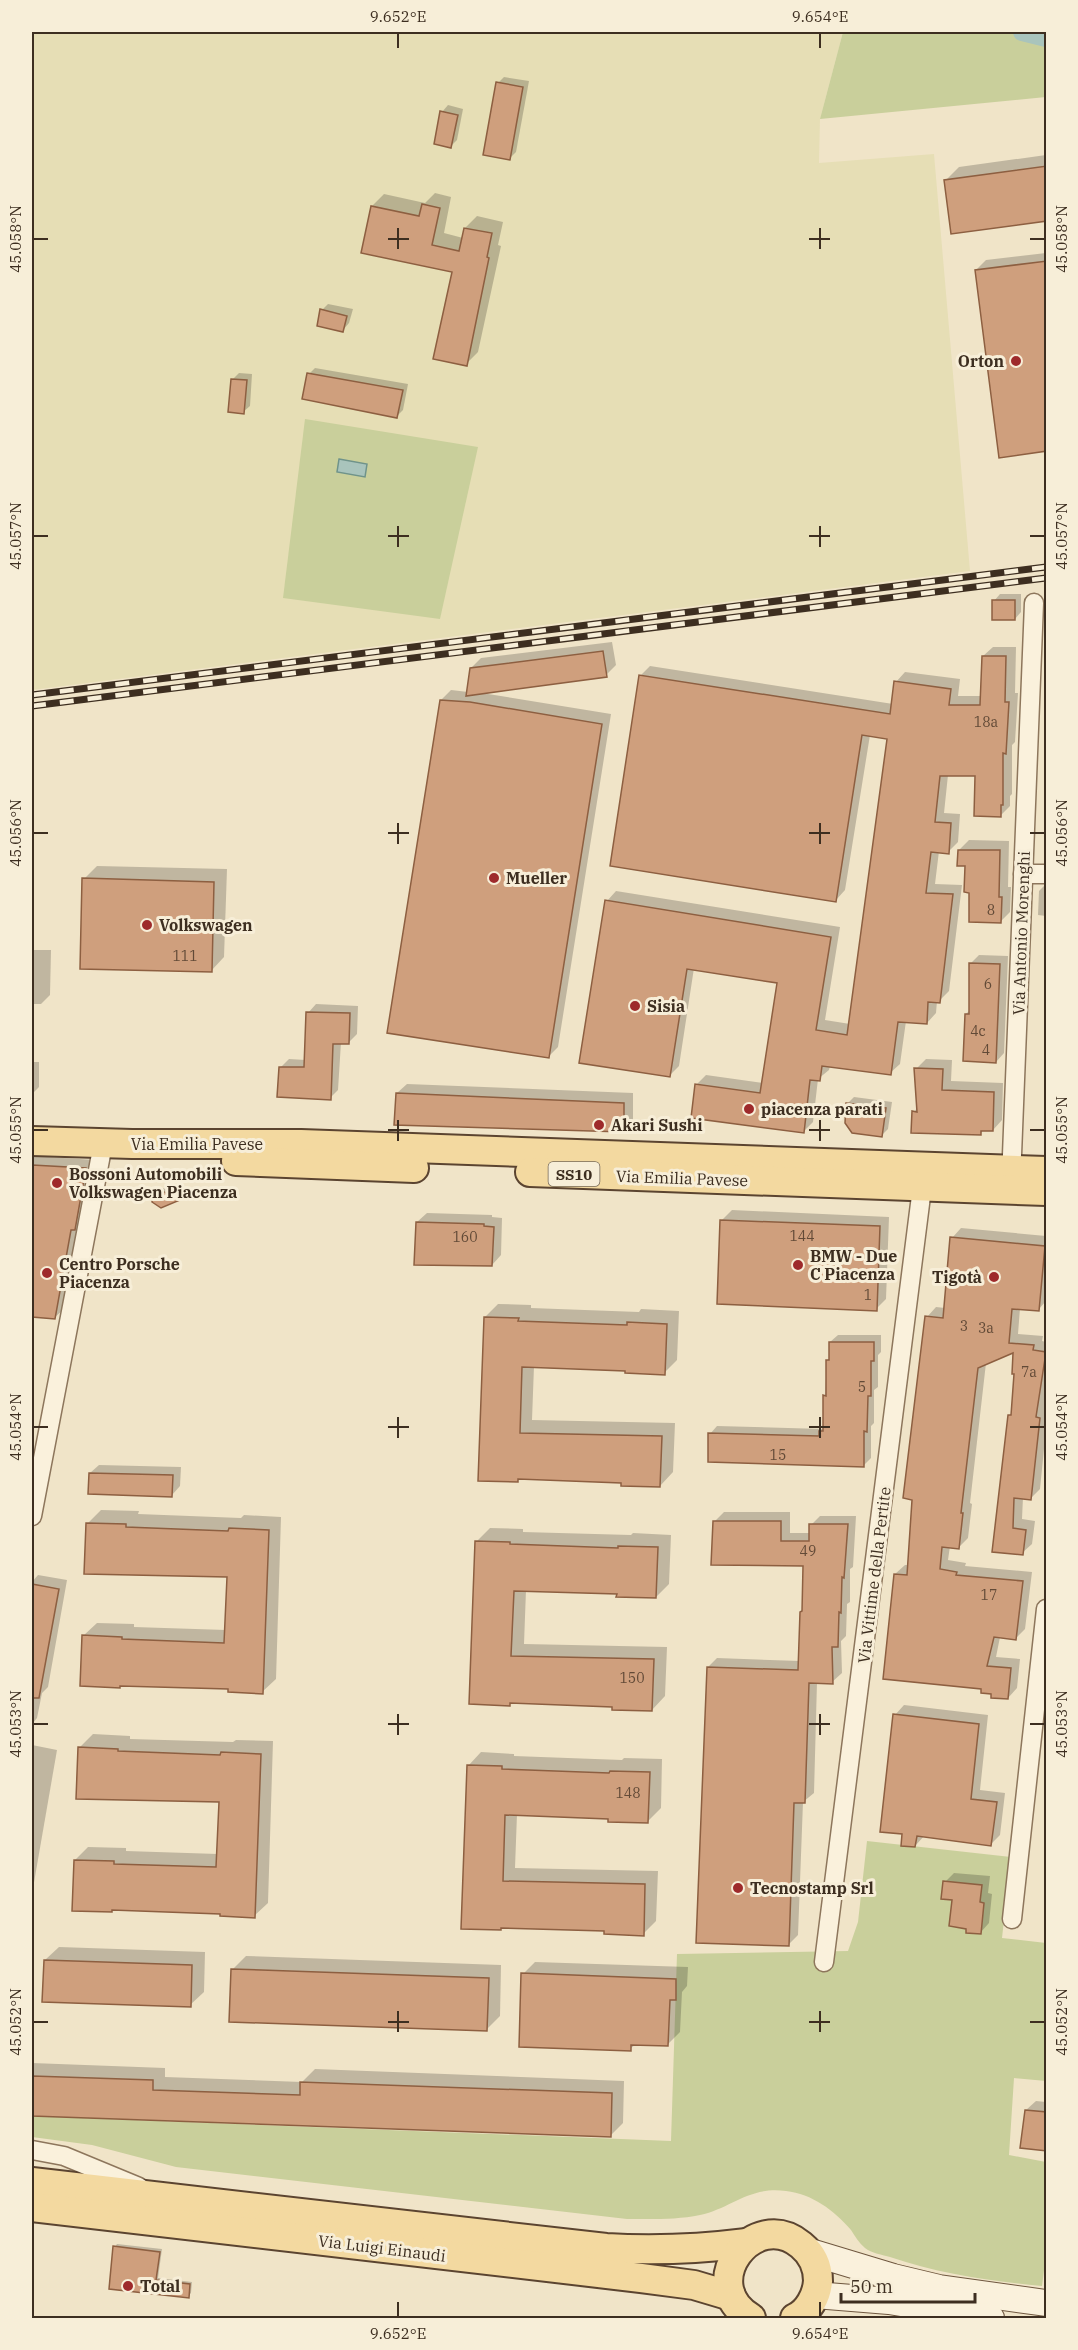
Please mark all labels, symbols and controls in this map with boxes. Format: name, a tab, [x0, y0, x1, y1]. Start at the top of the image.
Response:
text: 9.652°E	[370, 7, 426, 26]
text: 9.654°E	[792, 7, 848, 26]
text: 45.058°N	[6, 205, 25, 273]
text: 45.058°N	[1052, 205, 1071, 273]
place label: Orton	[958, 351, 1004, 371]
marker: Orton	[1009, 354, 1023, 368]
text: 45.057°N	[6, 502, 25, 570]
text: 45.057°N	[1052, 502, 1071, 570]
house number: 18a	[974, 713, 999, 731]
text: 45.056°N	[6, 799, 25, 867]
text: 45.056°N	[1052, 799, 1071, 867]
street label: Via Antonio Morenghi	[1008, 851, 1034, 1015]
place label: Mueller	[506, 868, 567, 888]
marker: Mueller	[487, 871, 501, 885]
house number: 8	[987, 901, 995, 919]
place label: Volkswagen	[159, 915, 253, 935]
marker: Volkswagen	[140, 918, 154, 932]
house number: 111	[172, 947, 198, 965]
house number: 6	[984, 975, 992, 993]
place label: Sisia	[647, 996, 685, 1016]
marker: Sisia	[628, 999, 642, 1013]
house number: 4c	[970, 1022, 986, 1040]
house number: 4	[982, 1041, 990, 1059]
text: 45.055°N	[6, 1096, 25, 1164]
text: 45.055°N	[1052, 1096, 1071, 1164]
place label: piacenza parati	[761, 1099, 883, 1119]
marker: piacenza parati	[742, 1102, 756, 1116]
place label: Akari Sushi	[611, 1115, 703, 1135]
marker: Akari Sushi	[592, 1118, 606, 1132]
street label: Via Emilia Pavese	[131, 1134, 263, 1154]
road number: SS10	[548, 1162, 600, 1186]
place label: Bossoni Automobili Volkswagen Piacenza	[69, 1164, 237, 1202]
street label: Via Emilia Pavese	[616, 1166, 748, 1190]
marker: Bossoni Automobili Volkswagen Piacenza	[50, 1176, 64, 1190]
house number: 144	[789, 1227, 815, 1245]
house number: 160	[452, 1228, 478, 1246]
place label: BMW - Due C Piacenza	[810, 1246, 897, 1284]
place label: Centro Porsche Piacenza	[59, 1254, 180, 1292]
marker: BMW - Due C Piacenza	[791, 1258, 805, 1272]
marker: Centro Porsche Piacenza	[40, 1266, 54, 1280]
place label: Tigotà	[932, 1267, 982, 1287]
marker: Tigotà	[987, 1270, 1001, 1284]
house number: 1	[864, 1286, 872, 1304]
house number: 3	[960, 1317, 968, 1335]
house number: 3a	[978, 1319, 994, 1337]
house number: 7a	[1021, 1363, 1037, 1381]
house number: 5	[858, 1378, 866, 1396]
text: 45.054°N	[6, 1393, 25, 1461]
text: 45.054°N	[1052, 1393, 1071, 1461]
house number: 15	[770, 1446, 786, 1464]
street label: Via Vittime della Pertite	[853, 1486, 895, 1664]
house number: 49	[800, 1542, 816, 1560]
house number: 17	[981, 1586, 997, 1604]
house number: 150	[619, 1669, 645, 1687]
text: 45.053°N	[6, 1690, 25, 1758]
text: 45.053°N	[1052, 1690, 1071, 1758]
house number: 148	[615, 1784, 641, 1802]
place label: Tecnostamp Srl	[750, 1878, 874, 1898]
marker: Tecnostamp Srl	[731, 1881, 745, 1895]
text: 45.052°N	[6, 1988, 25, 2056]
text: 45.052°N	[1052, 1988, 1071, 2056]
street label: Via Luigi Einaudi	[317, 2230, 447, 2266]
scale bar	[841, 2266, 974, 2304]
text: 50 m	[850, 2275, 893, 2298]
place label: Total	[140, 2276, 180, 2296]
marker: Total	[121, 2279, 135, 2293]
text: 9.652°E	[370, 2324, 426, 2343]
text: 9.654°E	[792, 2324, 848, 2343]

